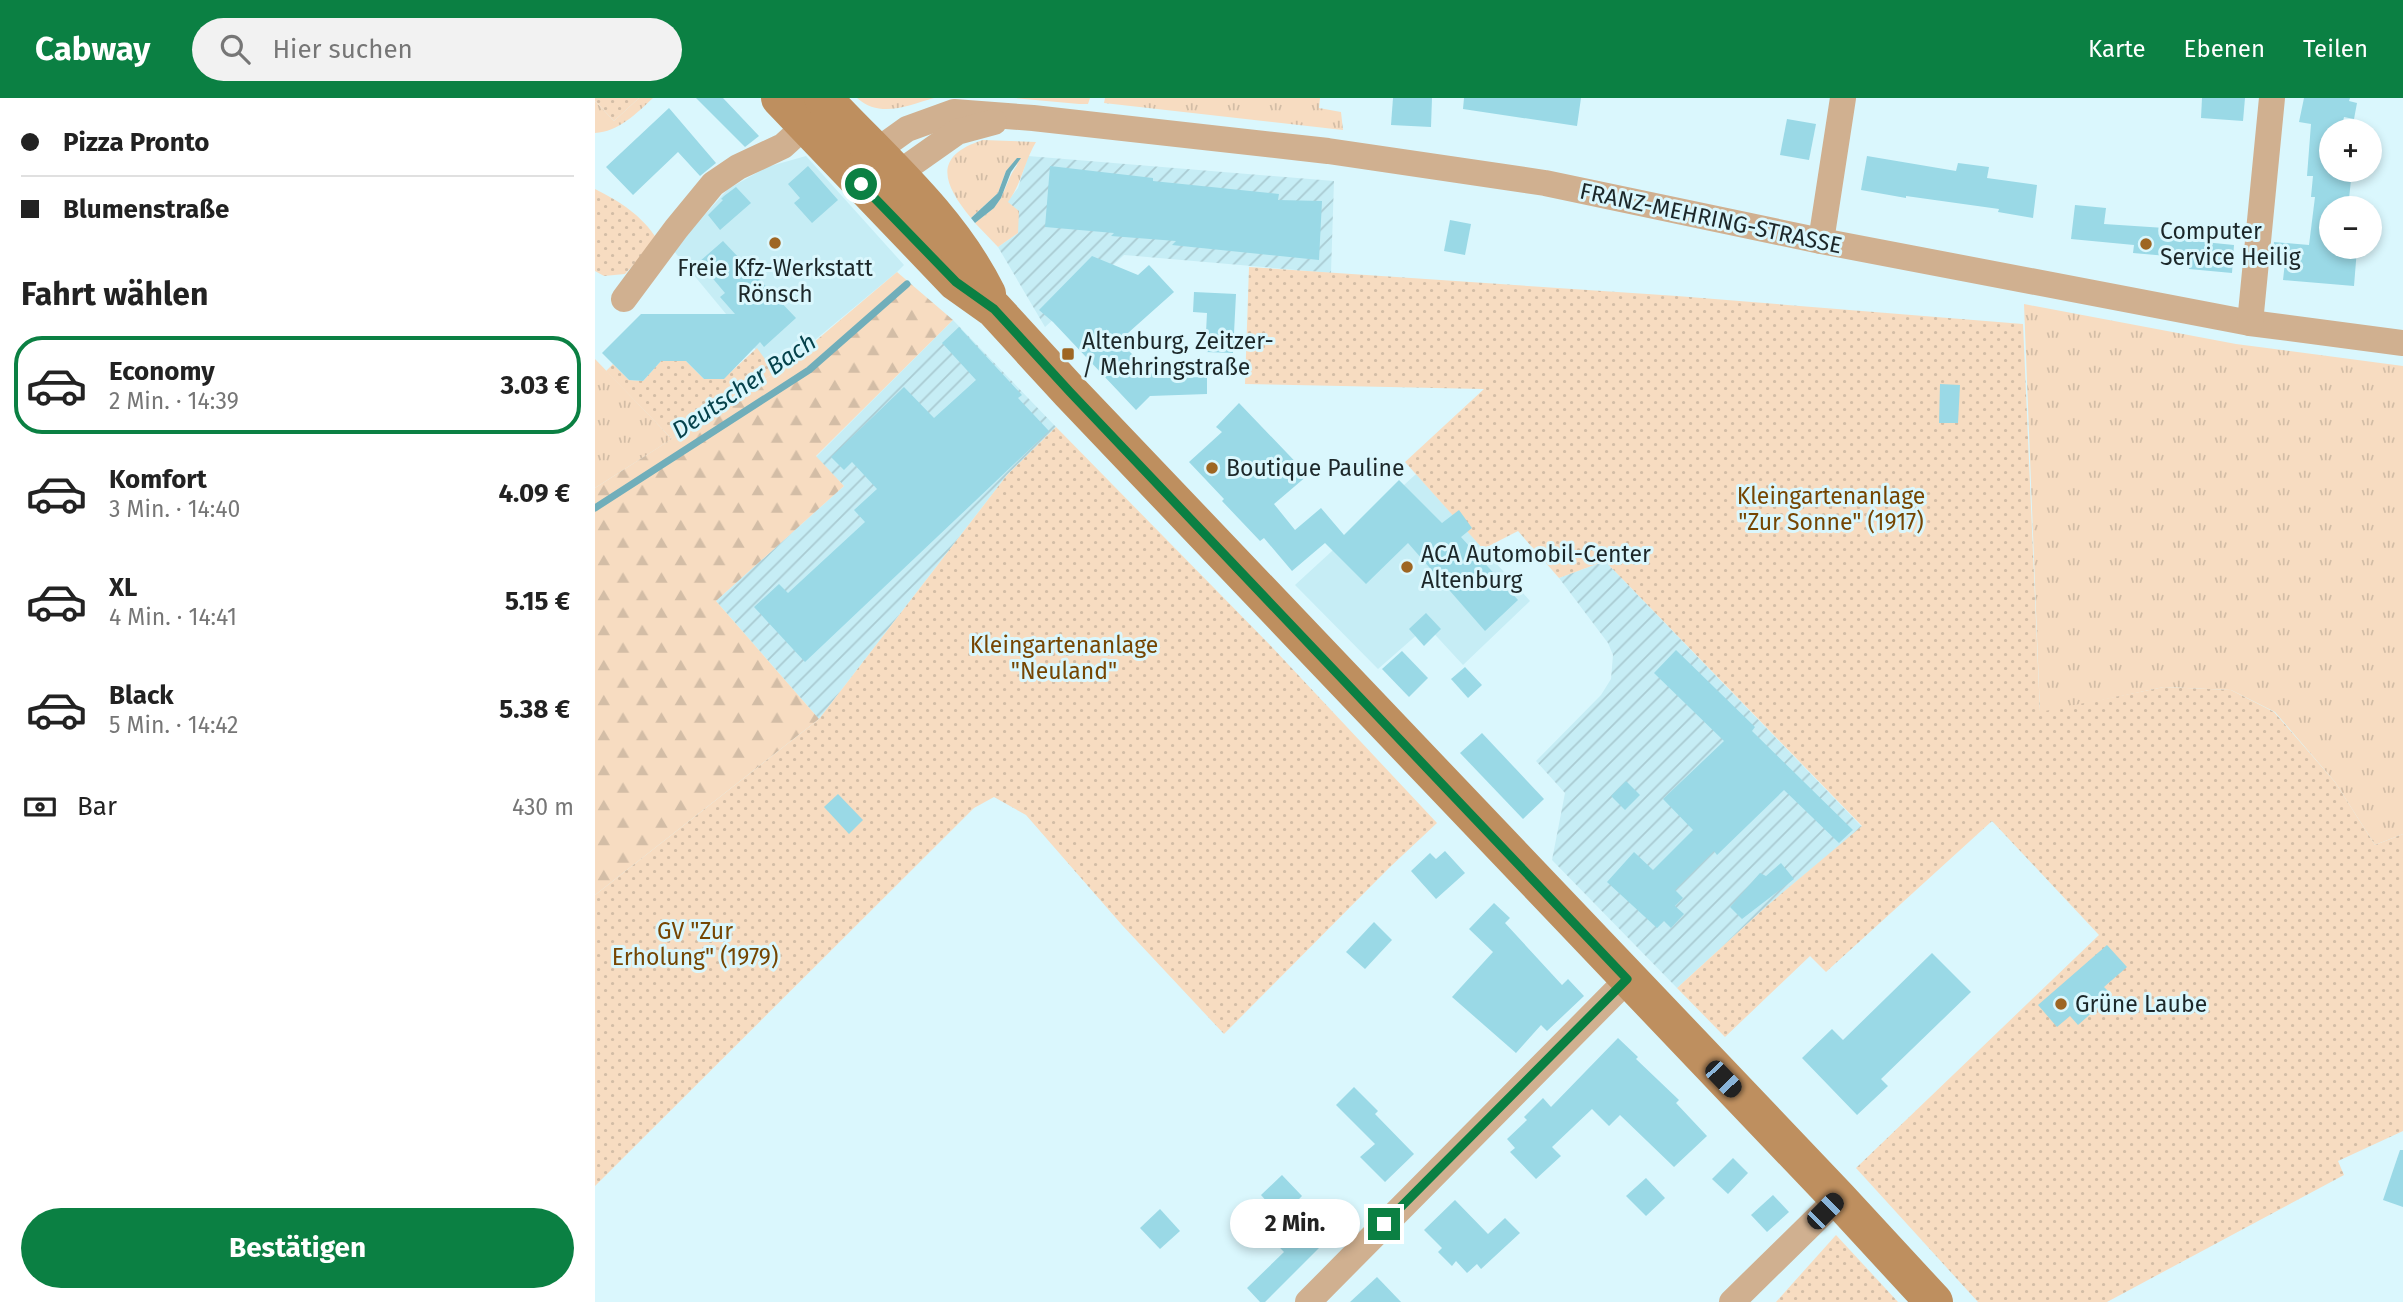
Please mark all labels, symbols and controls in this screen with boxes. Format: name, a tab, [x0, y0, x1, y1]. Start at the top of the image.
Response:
search box	[192, 18, 682, 81]
text: Cabway	[35, 29, 150, 69]
icon: search	[216, 30, 254, 68]
text: Hier suchen	[272, 34, 413, 65]
text: Karte	[2088, 35, 2146, 63]
text: Ebenen	[2184, 35, 2265, 63]
text: Teilen	[2303, 35, 2368, 63]
map controls	[2319, 119, 2382, 259]
button: +	[2319, 119, 2382, 182]
text: Pizza Pronto	[63, 127, 209, 158]
route start	[845, 168, 877, 200]
street label: FRANZ-MEHRING-STRASSE	[1577, 177, 1845, 259]
text: Blumenstraße	[63, 194, 229, 225]
button: −	[2319, 196, 2382, 259]
place label: Computer Service Heilig	[2160, 217, 2301, 271]
marker: Freie Kfz-Werkstatt Rönsch	[767, 235, 783, 251]
marker: Computer Service Heilig	[2138, 236, 2154, 252]
place label: Freie Kfz-Werkstatt Rönsch	[677, 254, 873, 308]
text: Fahrt wählen	[21, 275, 208, 313]
place label: Altenburg, Zeitzer- / Mehringstraße	[1082, 327, 1274, 381]
water label: Deutscher Bach	[667, 328, 821, 444]
marker: Altenburg, Zeitzer- / Mehringstraße	[1060, 346, 1076, 362]
icon: car	[25, 354, 88, 417]
text: Economy	[109, 356, 215, 387]
text: 3.03 €	[501, 370, 570, 401]
text: 2 Min. · 14:39	[109, 387, 239, 415]
place label: Boutique Pauline	[1226, 454, 1405, 482]
marker: Boutique Pauline	[1204, 460, 1220, 476]
icon: car	[25, 462, 88, 525]
text: Komfort	[109, 464, 207, 495]
text: 4.09 €	[498, 478, 570, 509]
park label: Kleingartenanlage "Zur Sonne" (1917)	[1737, 482, 1925, 536]
text: 3 Min. · 14:40	[109, 495, 240, 523]
place label: ACA Automobil-Center Altenburg	[1421, 540, 1651, 594]
marker: ACA Automobil-Center Altenburg	[1399, 559, 1415, 575]
icon: car	[25, 570, 88, 633]
text: XL	[109, 572, 137, 603]
text: 5.15 €	[505, 586, 570, 617]
text: 4 Min. · 14:41	[109, 603, 237, 631]
park label: Kleingartenanlage "Neuland"	[970, 631, 1158, 685]
icon: car	[25, 678, 88, 741]
text: Black	[109, 680, 174, 711]
text: 5.38 €	[499, 694, 570, 725]
text: 5 Min. · 14:42	[109, 711, 238, 739]
icon: cash	[21, 788, 59, 826]
text: Bar	[77, 791, 117, 822]
text: 430 m	[512, 793, 574, 821]
park label: GV "Zur Erholung" (1979)	[612, 917, 778, 971]
place label: Grüne Laube	[2075, 990, 2207, 1018]
marker: Grüne Laube	[2053, 996, 2069, 1012]
car	[1701, 1057, 1746, 1101]
car	[1803, 1189, 1848, 1233]
callout: 2 Min.	[1230, 1200, 1359, 1248]
button: Bestätigen	[21, 1208, 574, 1288]
route end	[1368, 1208, 1400, 1240]
text: 2 Min.	[1265, 1209, 1325, 1237]

